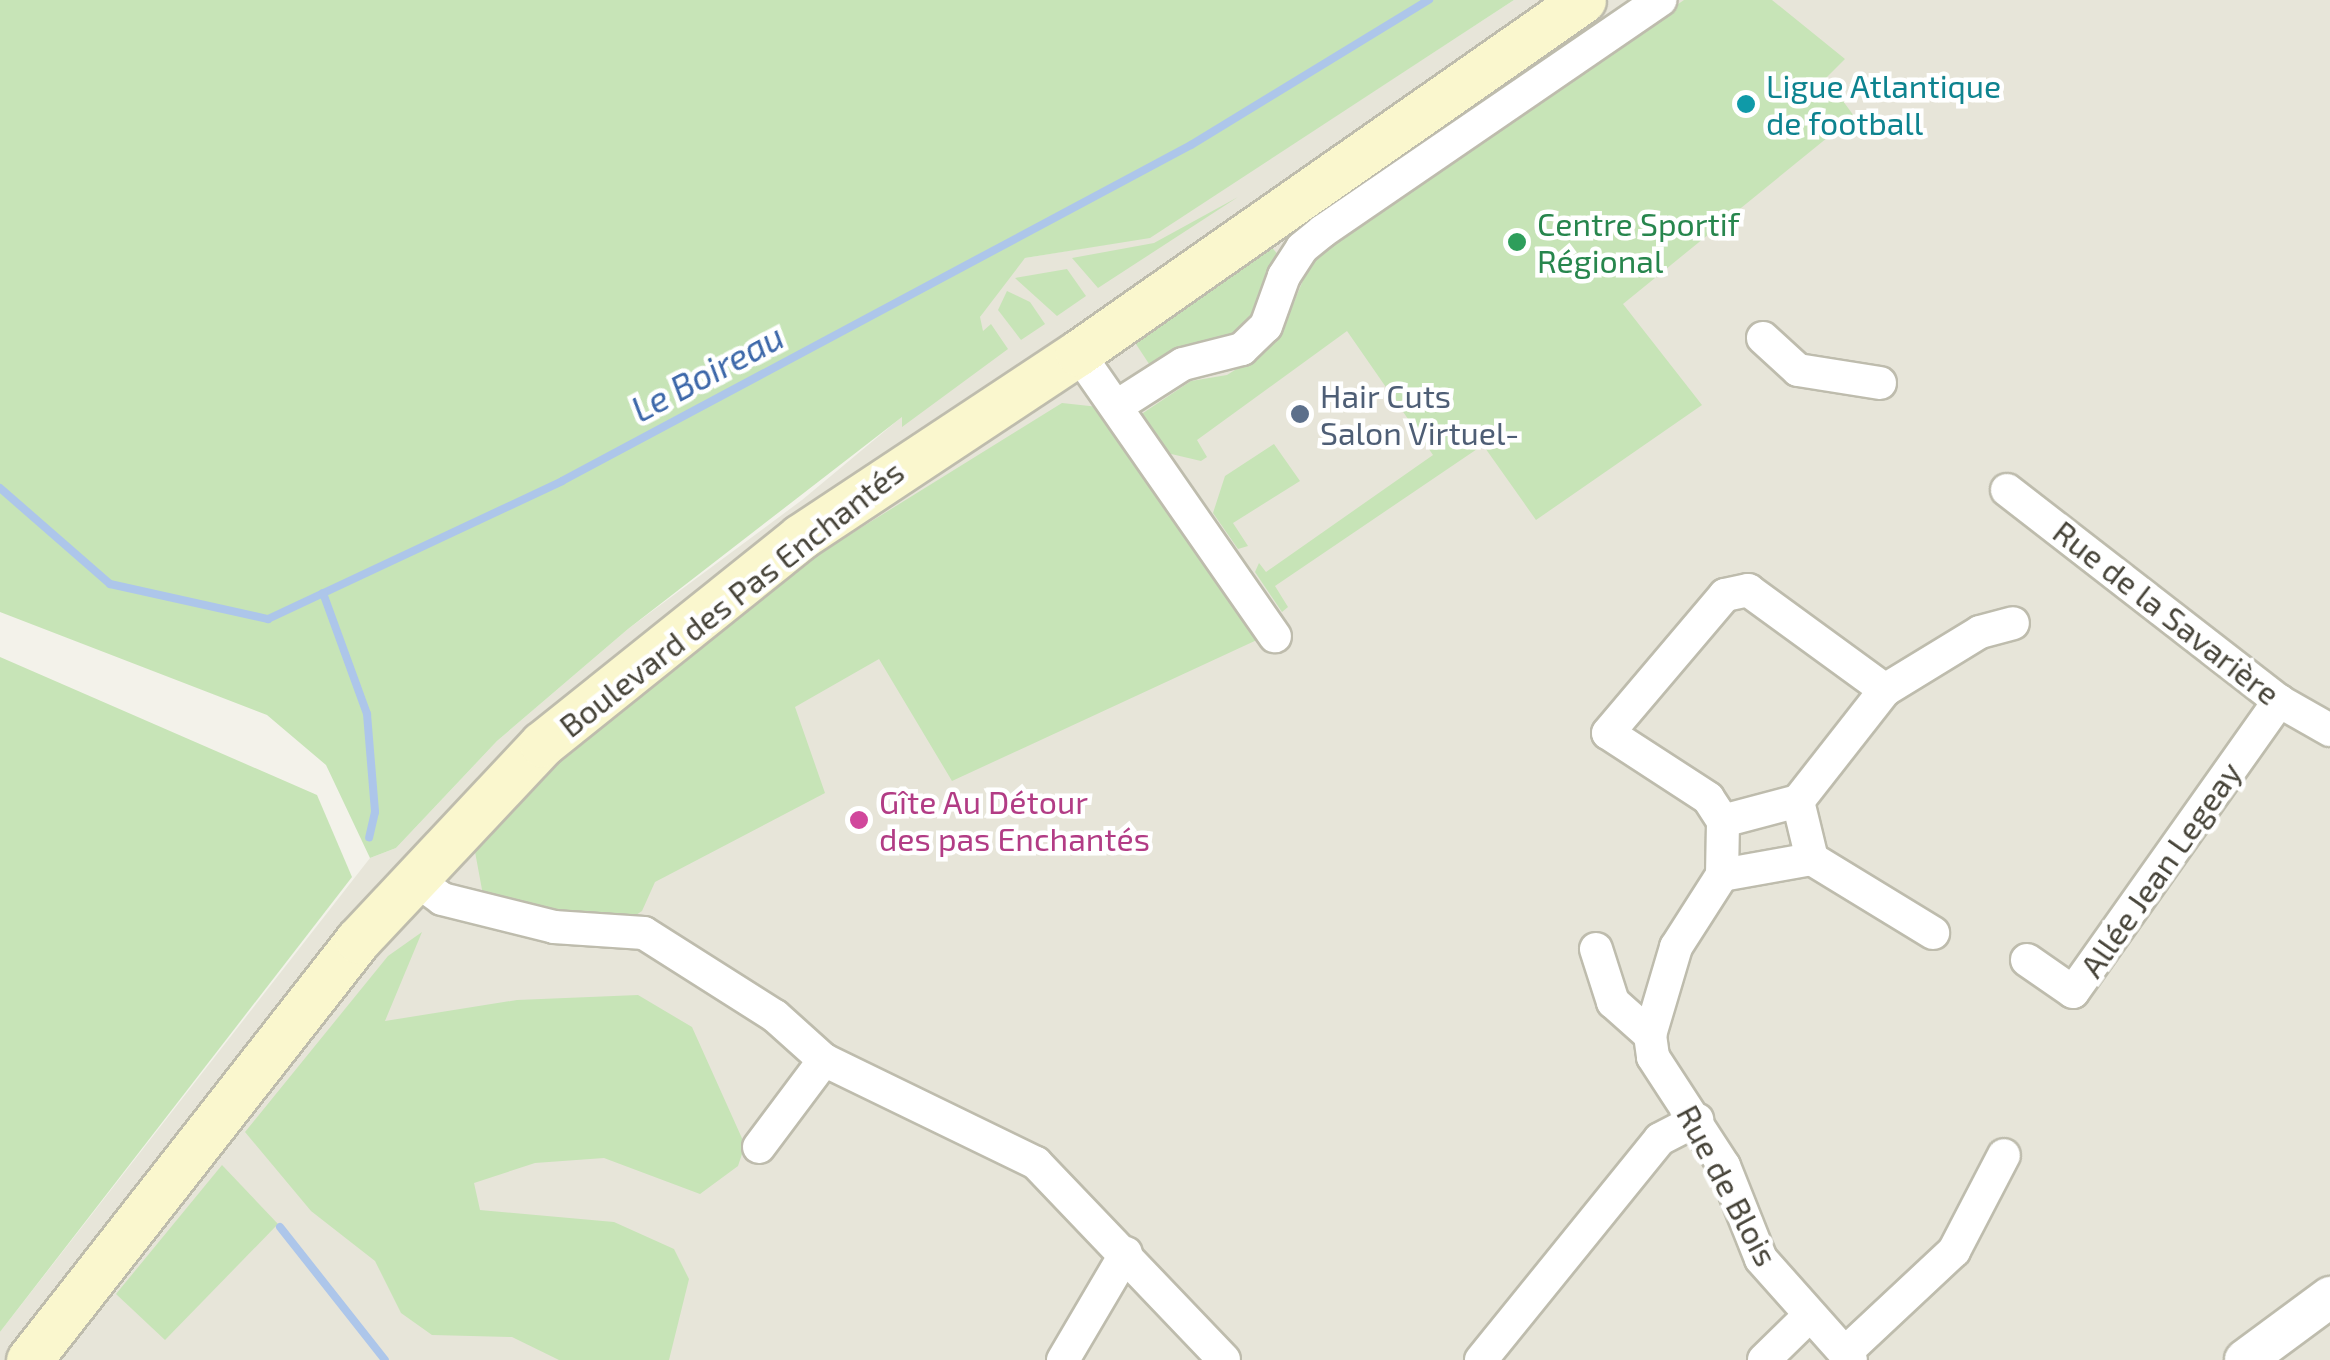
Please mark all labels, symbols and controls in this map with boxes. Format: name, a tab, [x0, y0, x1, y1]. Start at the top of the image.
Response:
place label: Ligue Atlantique de football	[1766, 67, 2002, 142]
marker: Ligue Atlantique de football	[1735, 93, 1757, 115]
place label: Centre Sportif Régional	[1537, 205, 1740, 280]
marker: Centre Sportif Régional	[1506, 231, 1528, 253]
water label: Le Boireau	[624, 314, 790, 430]
place label: Hair Cuts Salon Virtuel-	[1320, 377, 1520, 452]
marker: Hair Cuts Salon Virtuel-	[1289, 403, 1311, 425]
street label: Boulevard des Pas Enchantés	[551, 452, 911, 744]
street label: Rue de la Savarière	[2046, 512, 2288, 712]
street label: Allée Jean Legeay	[2071, 754, 2249, 984]
place label: Gîte Au Détour des pas Enchantés	[879, 783, 1150, 858]
marker: Gîte Au Détour des pas Enchantés	[848, 809, 870, 831]
street label: Rue de Blois	[1670, 1098, 1786, 1272]

